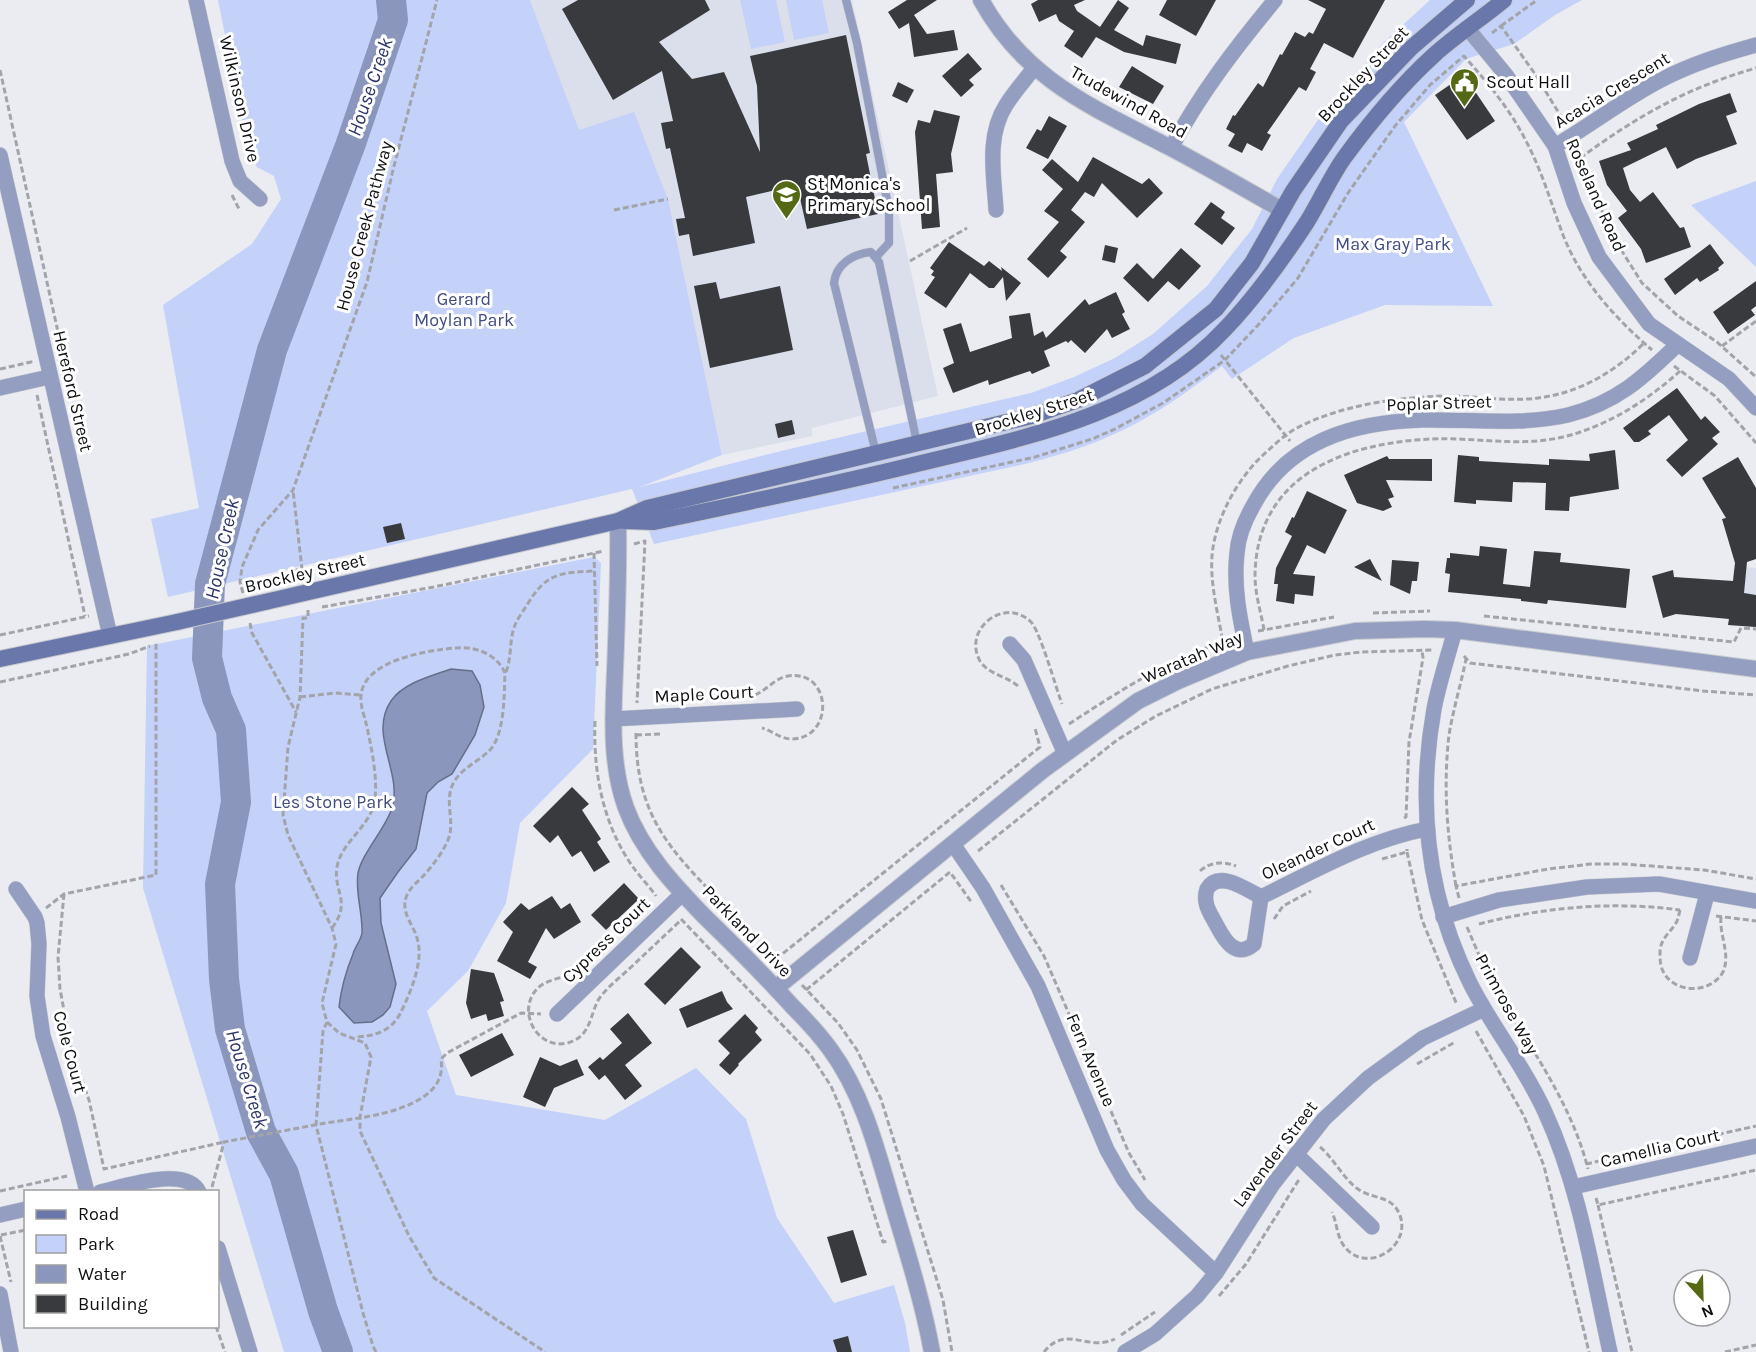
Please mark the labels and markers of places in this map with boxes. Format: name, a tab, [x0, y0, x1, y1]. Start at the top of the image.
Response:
public building icon: Scout Hall	[1449, 66, 1481, 108]
place label: Scout Hall	[1486, 71, 1570, 93]
place label: St Monica's Primary School	[807, 173, 931, 216]
school or university icon: St Monica's Primary School	[770, 178, 802, 220]

